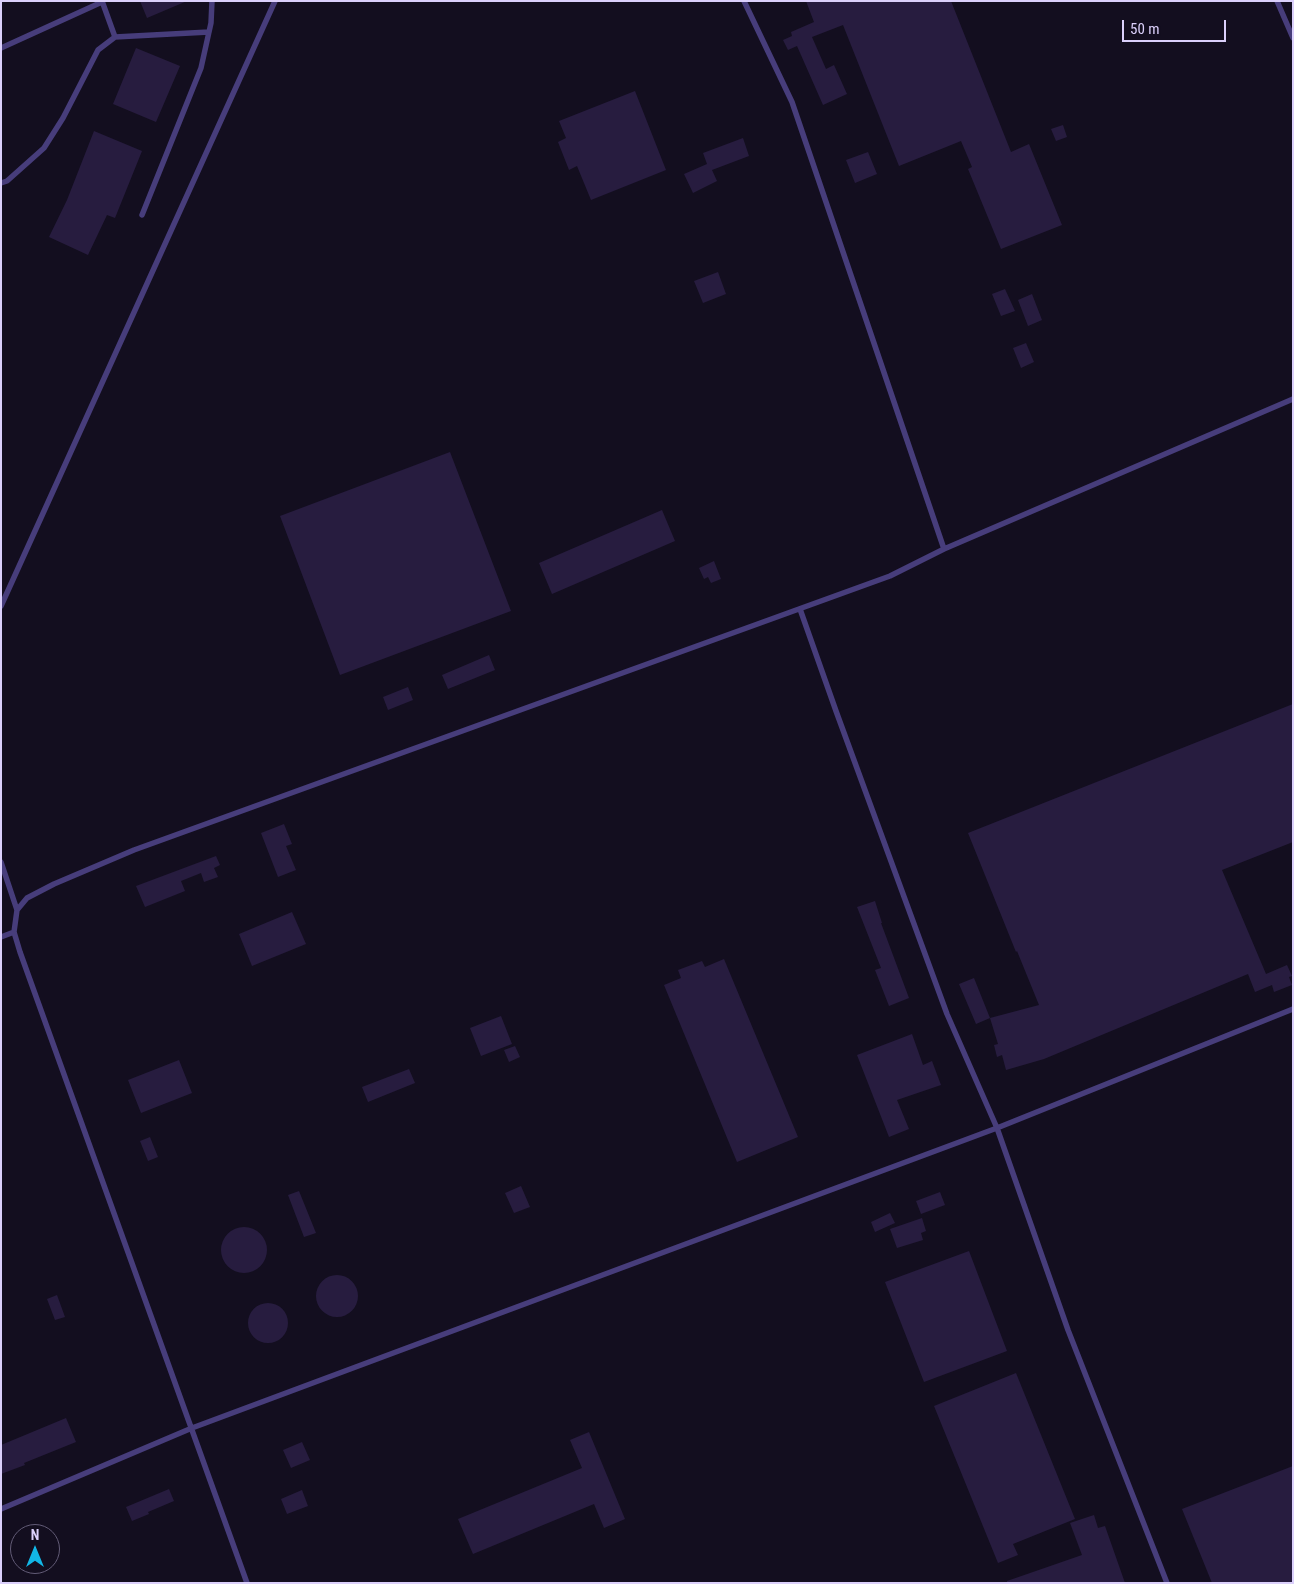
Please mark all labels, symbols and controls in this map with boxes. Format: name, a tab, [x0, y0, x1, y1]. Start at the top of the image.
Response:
scale bar	[1124, 10, 1228, 42]
text: 50 m	[1130, 20, 1160, 38]
north arrow	[10, 1524, 60, 1574]
text: N	[31, 1527, 39, 1543]

